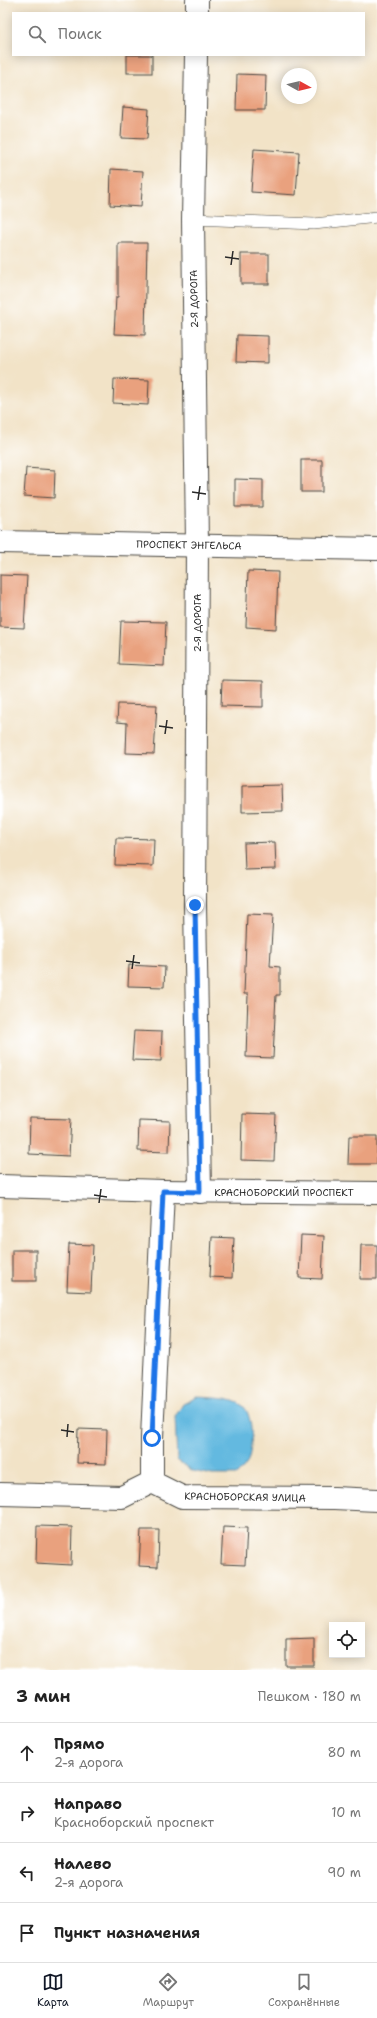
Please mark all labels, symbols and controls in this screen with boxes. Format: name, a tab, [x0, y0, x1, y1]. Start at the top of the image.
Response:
search box	[12, 12, 365, 56]
icon: search	[26, 23, 48, 45]
text: Поиск	[58, 24, 102, 44]
north arrow	[281, 68, 317, 104]
street label: 2-Я ДОРОГА	[187, 270, 201, 328]
street label: ПРОСПЕКТ ЭНГЕЛЬСА	[136, 538, 242, 552]
street label: 2-Я ДОРОГА	[191, 594, 204, 652]
route end	[186, 896, 204, 914]
street label: КРАСНОБОРСКИЙ ПРОСПЕКТ	[214, 1186, 354, 1199]
route start	[143, 1429, 161, 1447]
street label: КРАСНОБОРСКАЯ УЛИЦА	[184, 1489, 306, 1505]
map controls	[329, 1622, 365, 1658]
button: locate	[329, 1622, 365, 1658]
text: 3 мин	[16, 1685, 71, 1707]
text: Пешком · 180 m	[258, 1688, 361, 1705]
text: Прямо	[54, 1734, 104, 1754]
icon: ahead	[16, 1742, 38, 1764]
text: 80 m	[327, 1744, 361, 1761]
text: 2-я дорога	[54, 1754, 123, 1771]
text: Направо	[54, 1794, 122, 1814]
icon: right	[16, 1802, 38, 1824]
text: 10 m	[331, 1804, 361, 1821]
text: Красноборский проспект	[54, 1814, 214, 1831]
text: Налево	[54, 1854, 112, 1874]
icon: left	[16, 1862, 38, 1884]
text: 90 m	[327, 1864, 361, 1881]
text: 2-я дорога	[54, 1874, 123, 1891]
icon: arrive	[16, 1922, 38, 1944]
text: Пункт назначения	[54, 1923, 200, 1943]
tab: Карта	[37, 1971, 69, 2010]
tab: Маршрут	[143, 1971, 194, 2010]
tab: Сохранённые	[268, 1971, 340, 2010]

